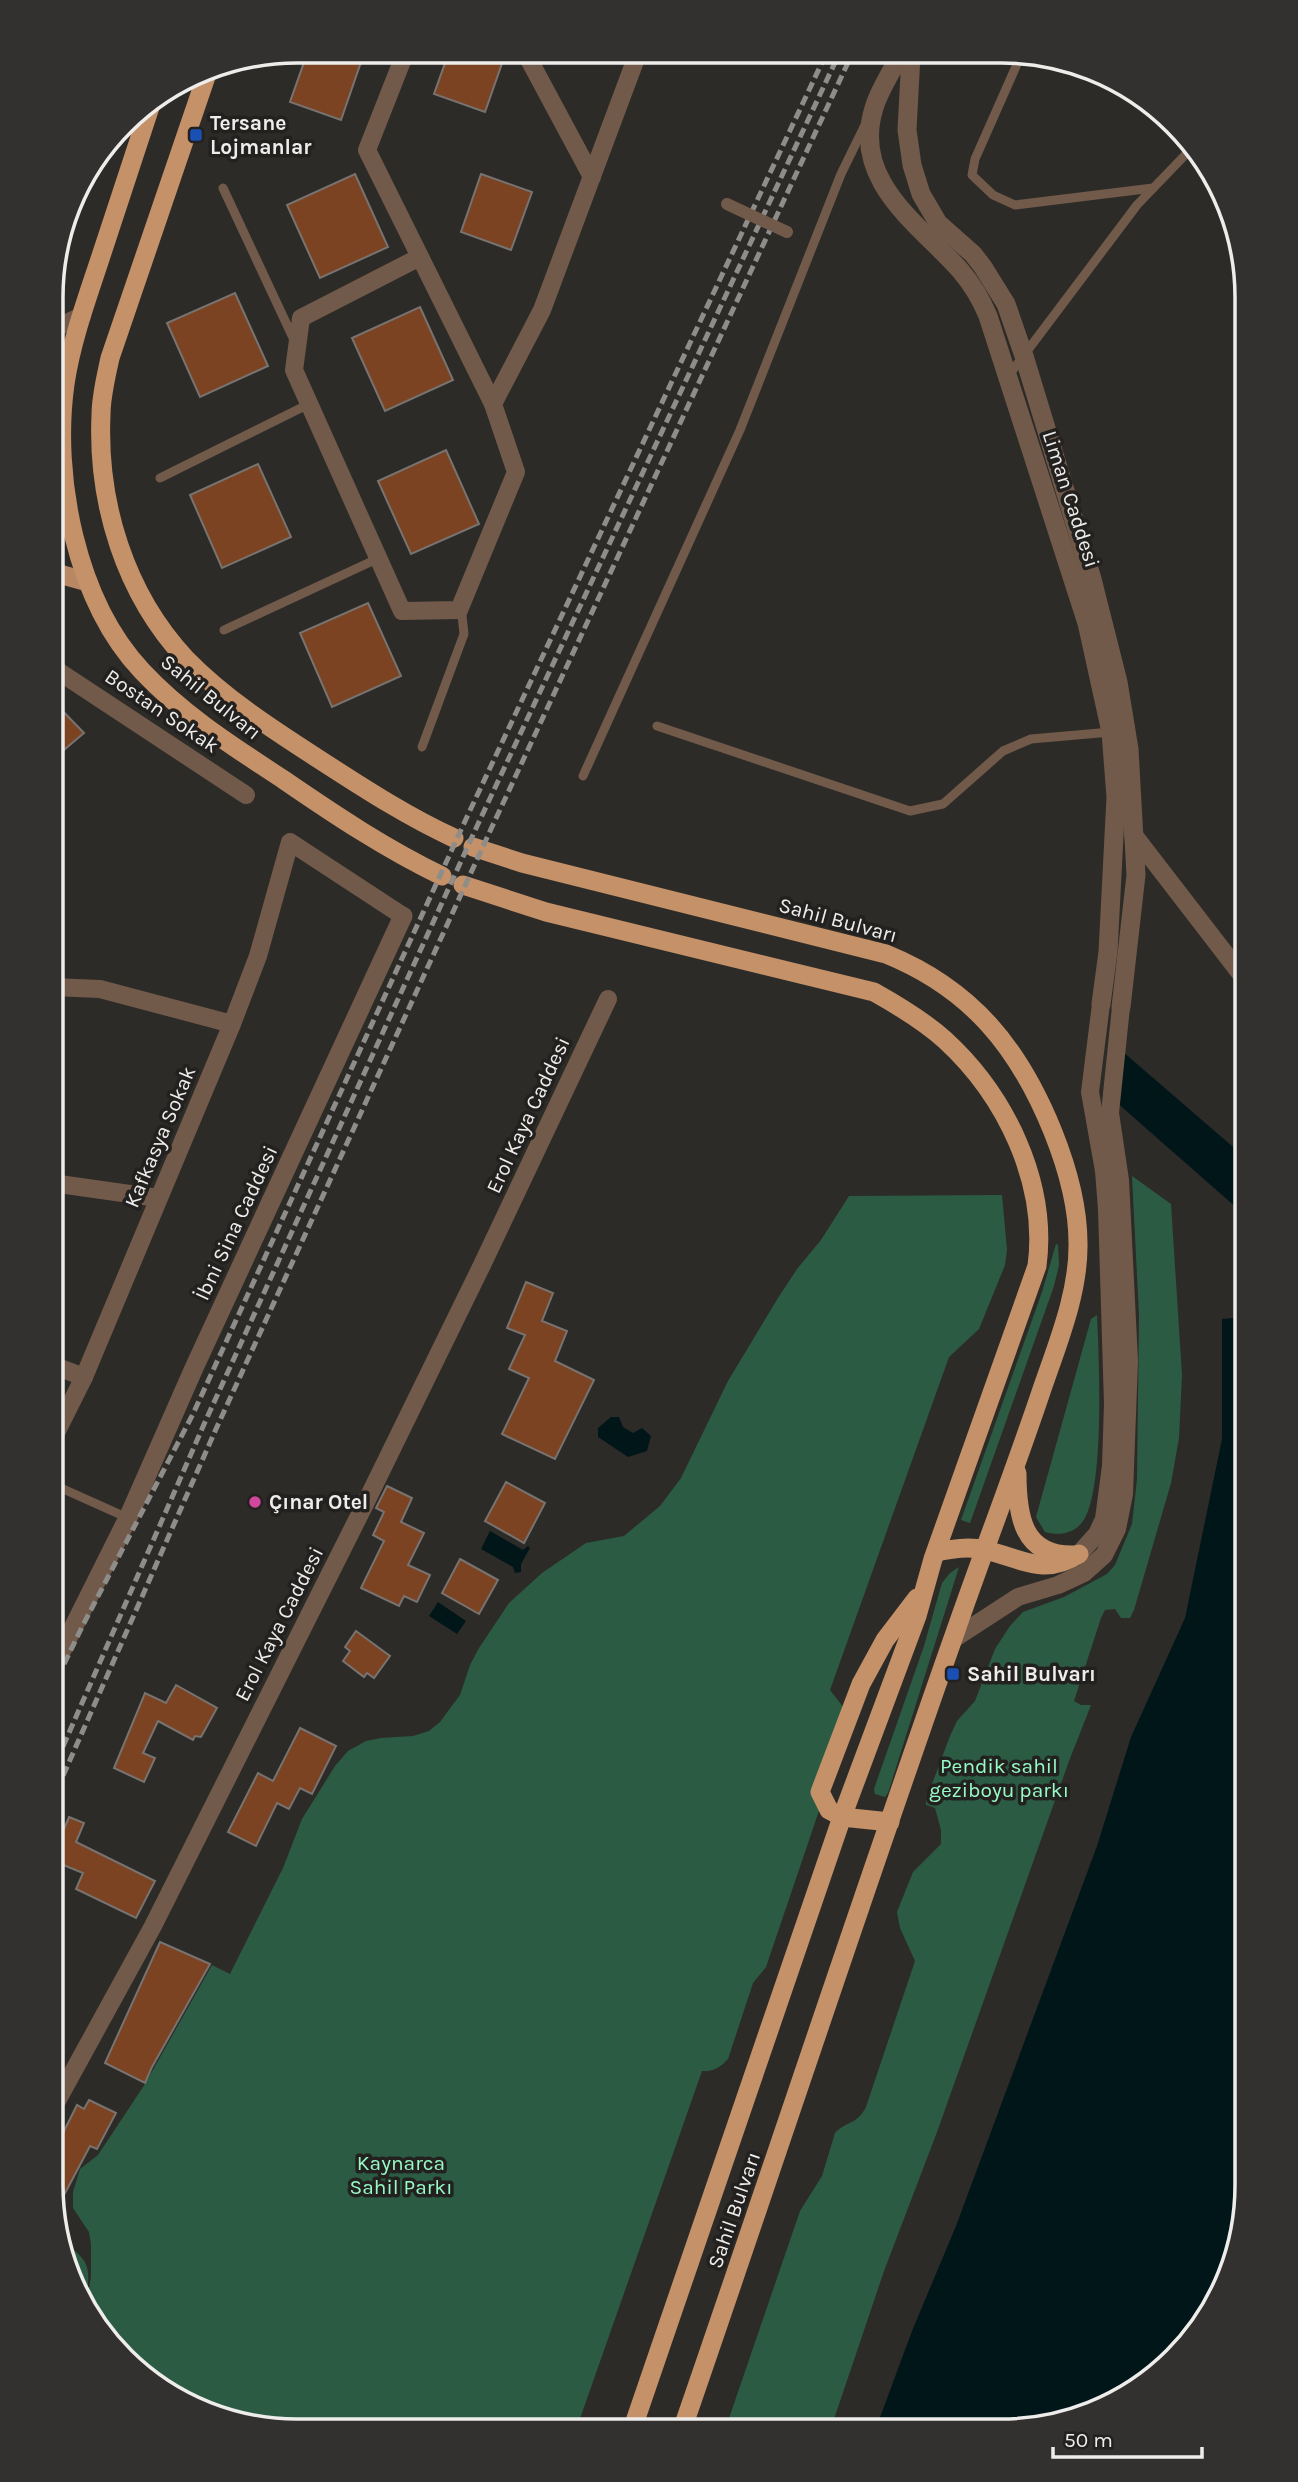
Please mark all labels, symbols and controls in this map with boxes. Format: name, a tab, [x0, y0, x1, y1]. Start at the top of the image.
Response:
place label: Tersane Lojmanlar	[210, 111, 312, 159]
marker: Tersane Lojmanlar	[188, 127, 204, 143]
street label: Liman Caddesi	[1038, 428, 1104, 570]
street label: Sahil Bulvarı	[156, 649, 266, 745]
street label: Bostan Sokak	[101, 664, 224, 758]
street label: Sahil Bulvarı	[776, 893, 900, 947]
street label: Erol Kaya Caddesi	[481, 1033, 575, 1197]
street label: Kafkasya Sokak	[119, 1063, 201, 1211]
street label: İbni Sina Caddesi	[190, 1142, 282, 1304]
place label: Çınar Otel	[269, 1490, 368, 1514]
marker: Çınar Otel	[247, 1494, 263, 1510]
street label: Erol Kaya Caddesi	[230, 1543, 328, 1705]
place label: Sahil Bulvarı	[967, 1662, 1096, 1686]
marker: Sahil Bulvarı	[945, 1666, 961, 1682]
park label: Pendik sahil geziboyu parkı	[929, 1754, 1069, 1802]
street label: Sahil Bulvarı	[703, 2149, 765, 2271]
park label: Kaynarca Sahil Parkı	[350, 2151, 452, 2199]
scale bar	[1053, 2416, 1202, 2460]
text: 50 m	[1064, 2428, 1113, 2452]

